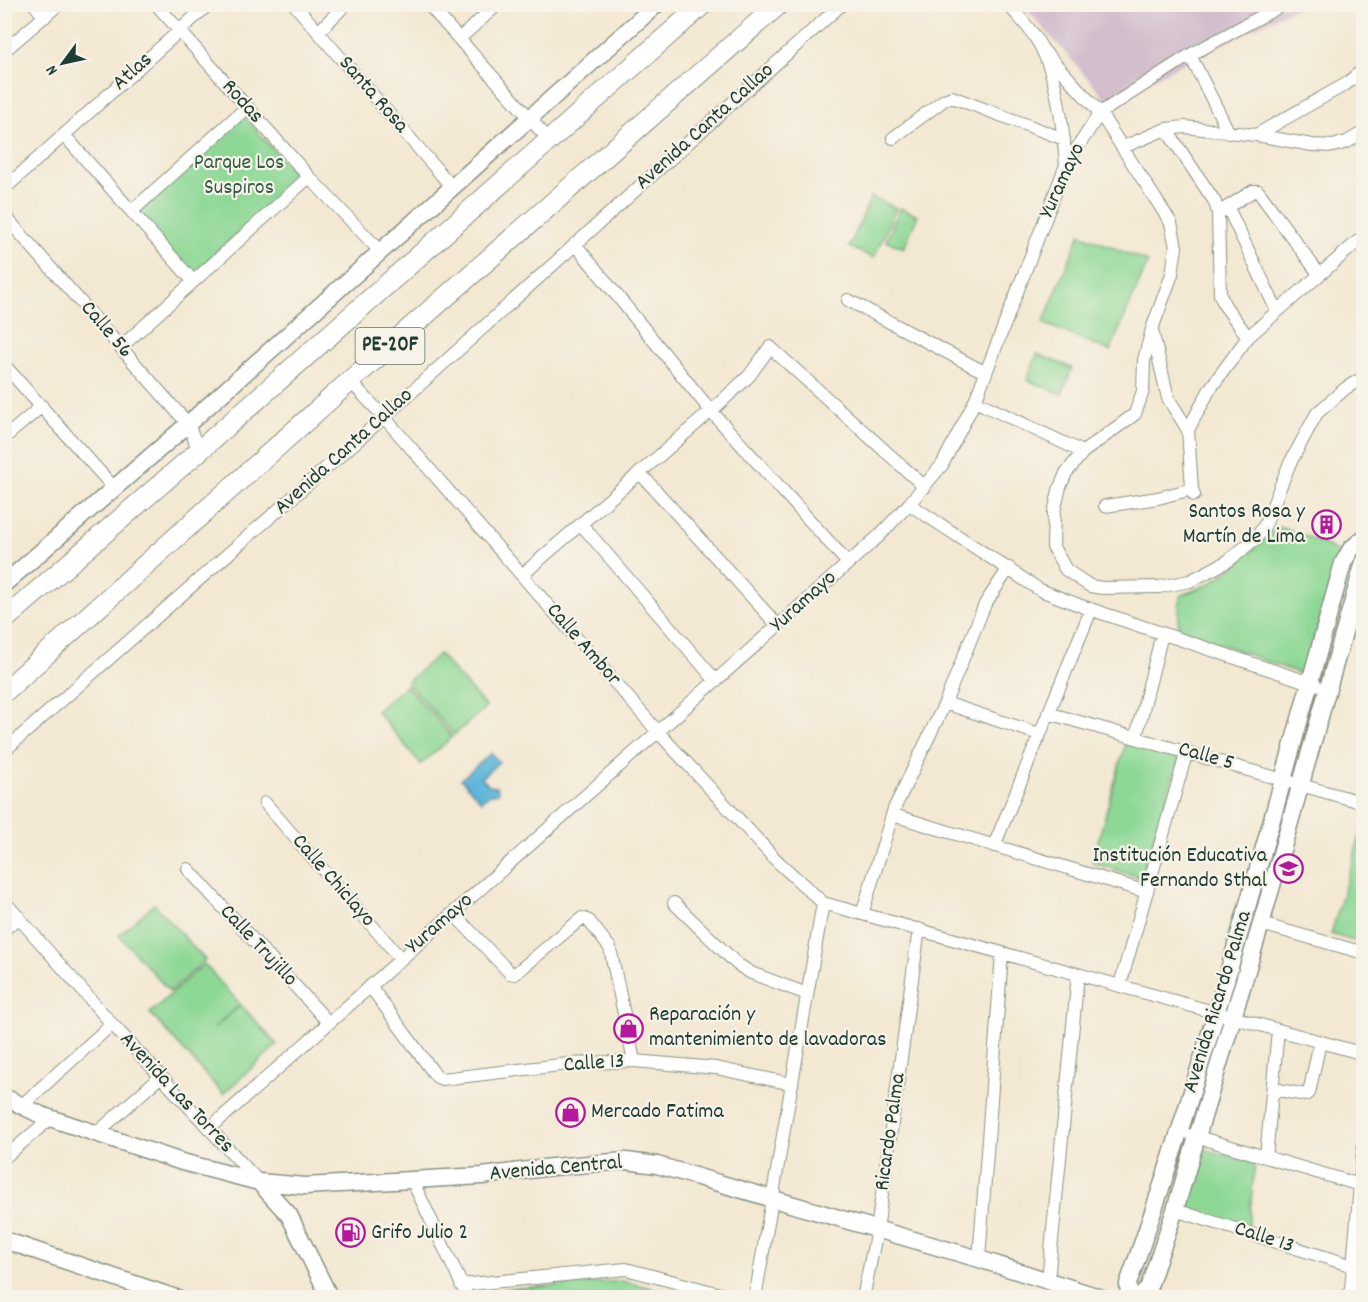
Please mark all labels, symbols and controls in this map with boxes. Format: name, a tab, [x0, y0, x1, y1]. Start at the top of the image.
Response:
north arrow	[33, 33, 93, 93]
street label: Atlas	[106, 45, 160, 99]
street label: Santa Rosa	[331, 49, 416, 141]
street label: Avenida Canta Callao	[629, 56, 781, 198]
text: N	[41, 60, 64, 79]
street label: Rodas	[214, 73, 270, 131]
street label: Yuramayo	[1032, 138, 1094, 224]
park label: Parque Los Suspiros	[194, 148, 284, 204]
street label: Calle 56	[72, 294, 140, 366]
road number: PE-20F	[356, 328, 424, 364]
street label: Avenida Canta Callao	[268, 381, 420, 523]
place label: Santos Rosa y Martín de Lima	[1183, 497, 1306, 553]
building icon: Santos Rosa y Martín de Lima	[1310, 509, 1342, 541]
street label: Yuramayo	[764, 564, 844, 640]
street label: Calle Ambor	[538, 597, 628, 694]
street label: Calle 5	[1175, 734, 1237, 780]
street label: Calle Chiclayo	[284, 828, 382, 934]
place label: Institución Educativa Fernando Sthal	[1093, 841, 1268, 897]
school or university icon: Institución Educativa Fernando Sthal	[1272, 853, 1304, 885]
street label: Yuramayo	[400, 886, 480, 962]
street label: Calle Trujillo	[212, 898, 304, 994]
street label: Avenida Ricardo Palma	[1176, 906, 1261, 1097]
place label: Reparación y mantenimiento de lavadoras	[649, 1000, 886, 1056]
shop icon: Reparación y mantenimiento de lavadoras	[612, 1012, 644, 1044]
street label: Avenida Las Torres	[111, 1025, 241, 1161]
street label: Calle 13	[563, 1046, 625, 1082]
street label: Ricardo Palma	[867, 1071, 915, 1193]
shop icon: Mercado Fatima	[554, 1096, 586, 1128]
place label: Mercado Fatima	[591, 1097, 724, 1128]
street label: Avenida Central	[488, 1148, 624, 1190]
street label: Calle 13	[1230, 1214, 1298, 1262]
fuel station icon: Grifo Julio 2	[334, 1217, 366, 1249]
place label: Grifo Julio 2	[371, 1218, 468, 1249]

